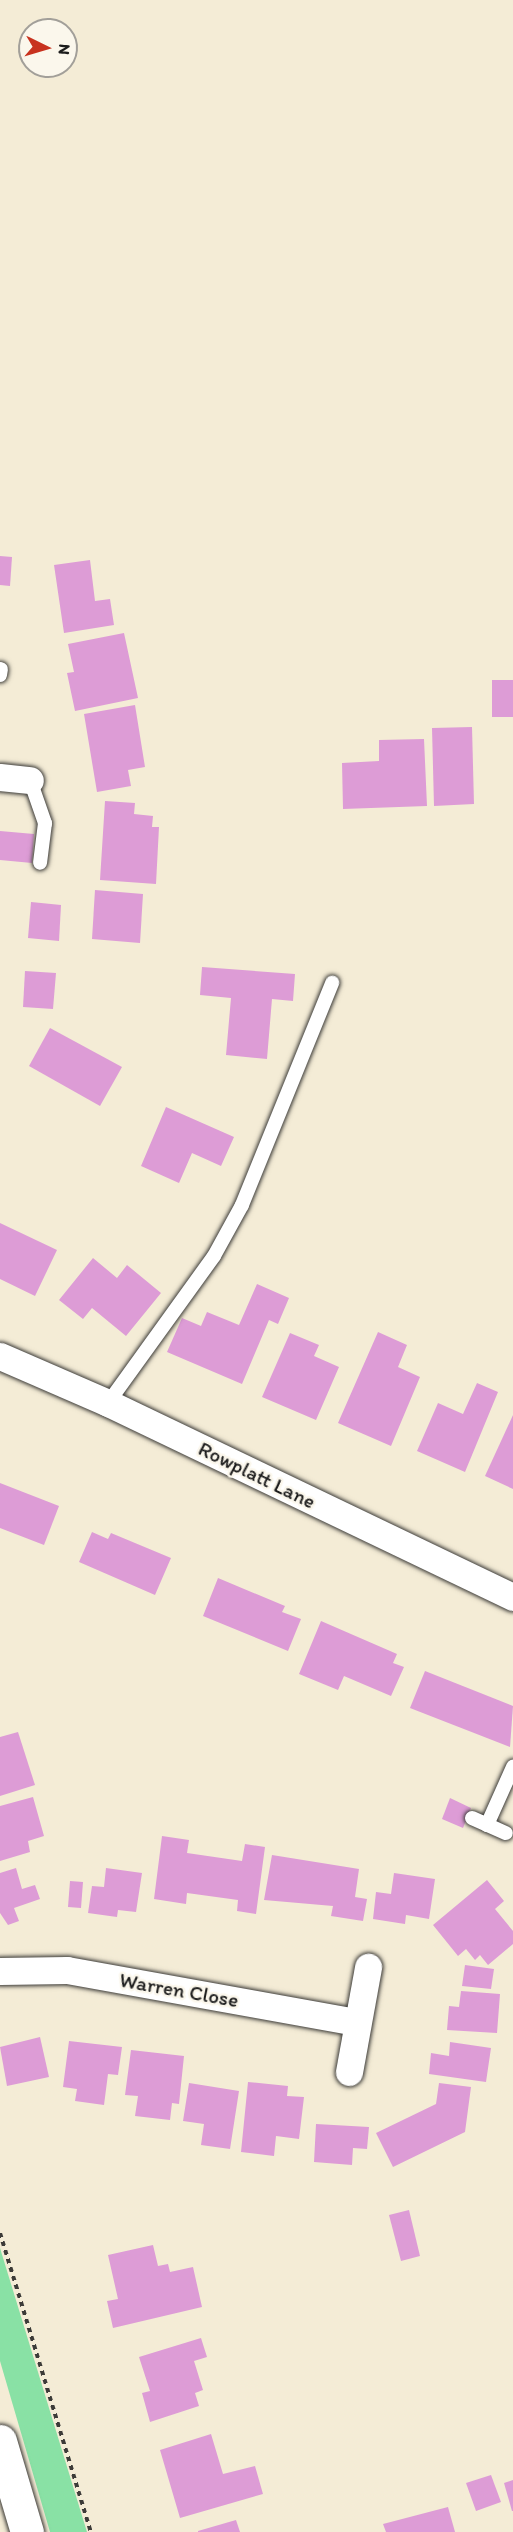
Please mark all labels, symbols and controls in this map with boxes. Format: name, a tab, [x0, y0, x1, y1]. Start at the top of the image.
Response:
north arrow	[18, 18, 78, 78]
text: N	[55, 43, 74, 56]
street label: Rowplatt Lane	[194, 1436, 320, 1514]
street label: Warren Close	[117, 1967, 241, 2013]

